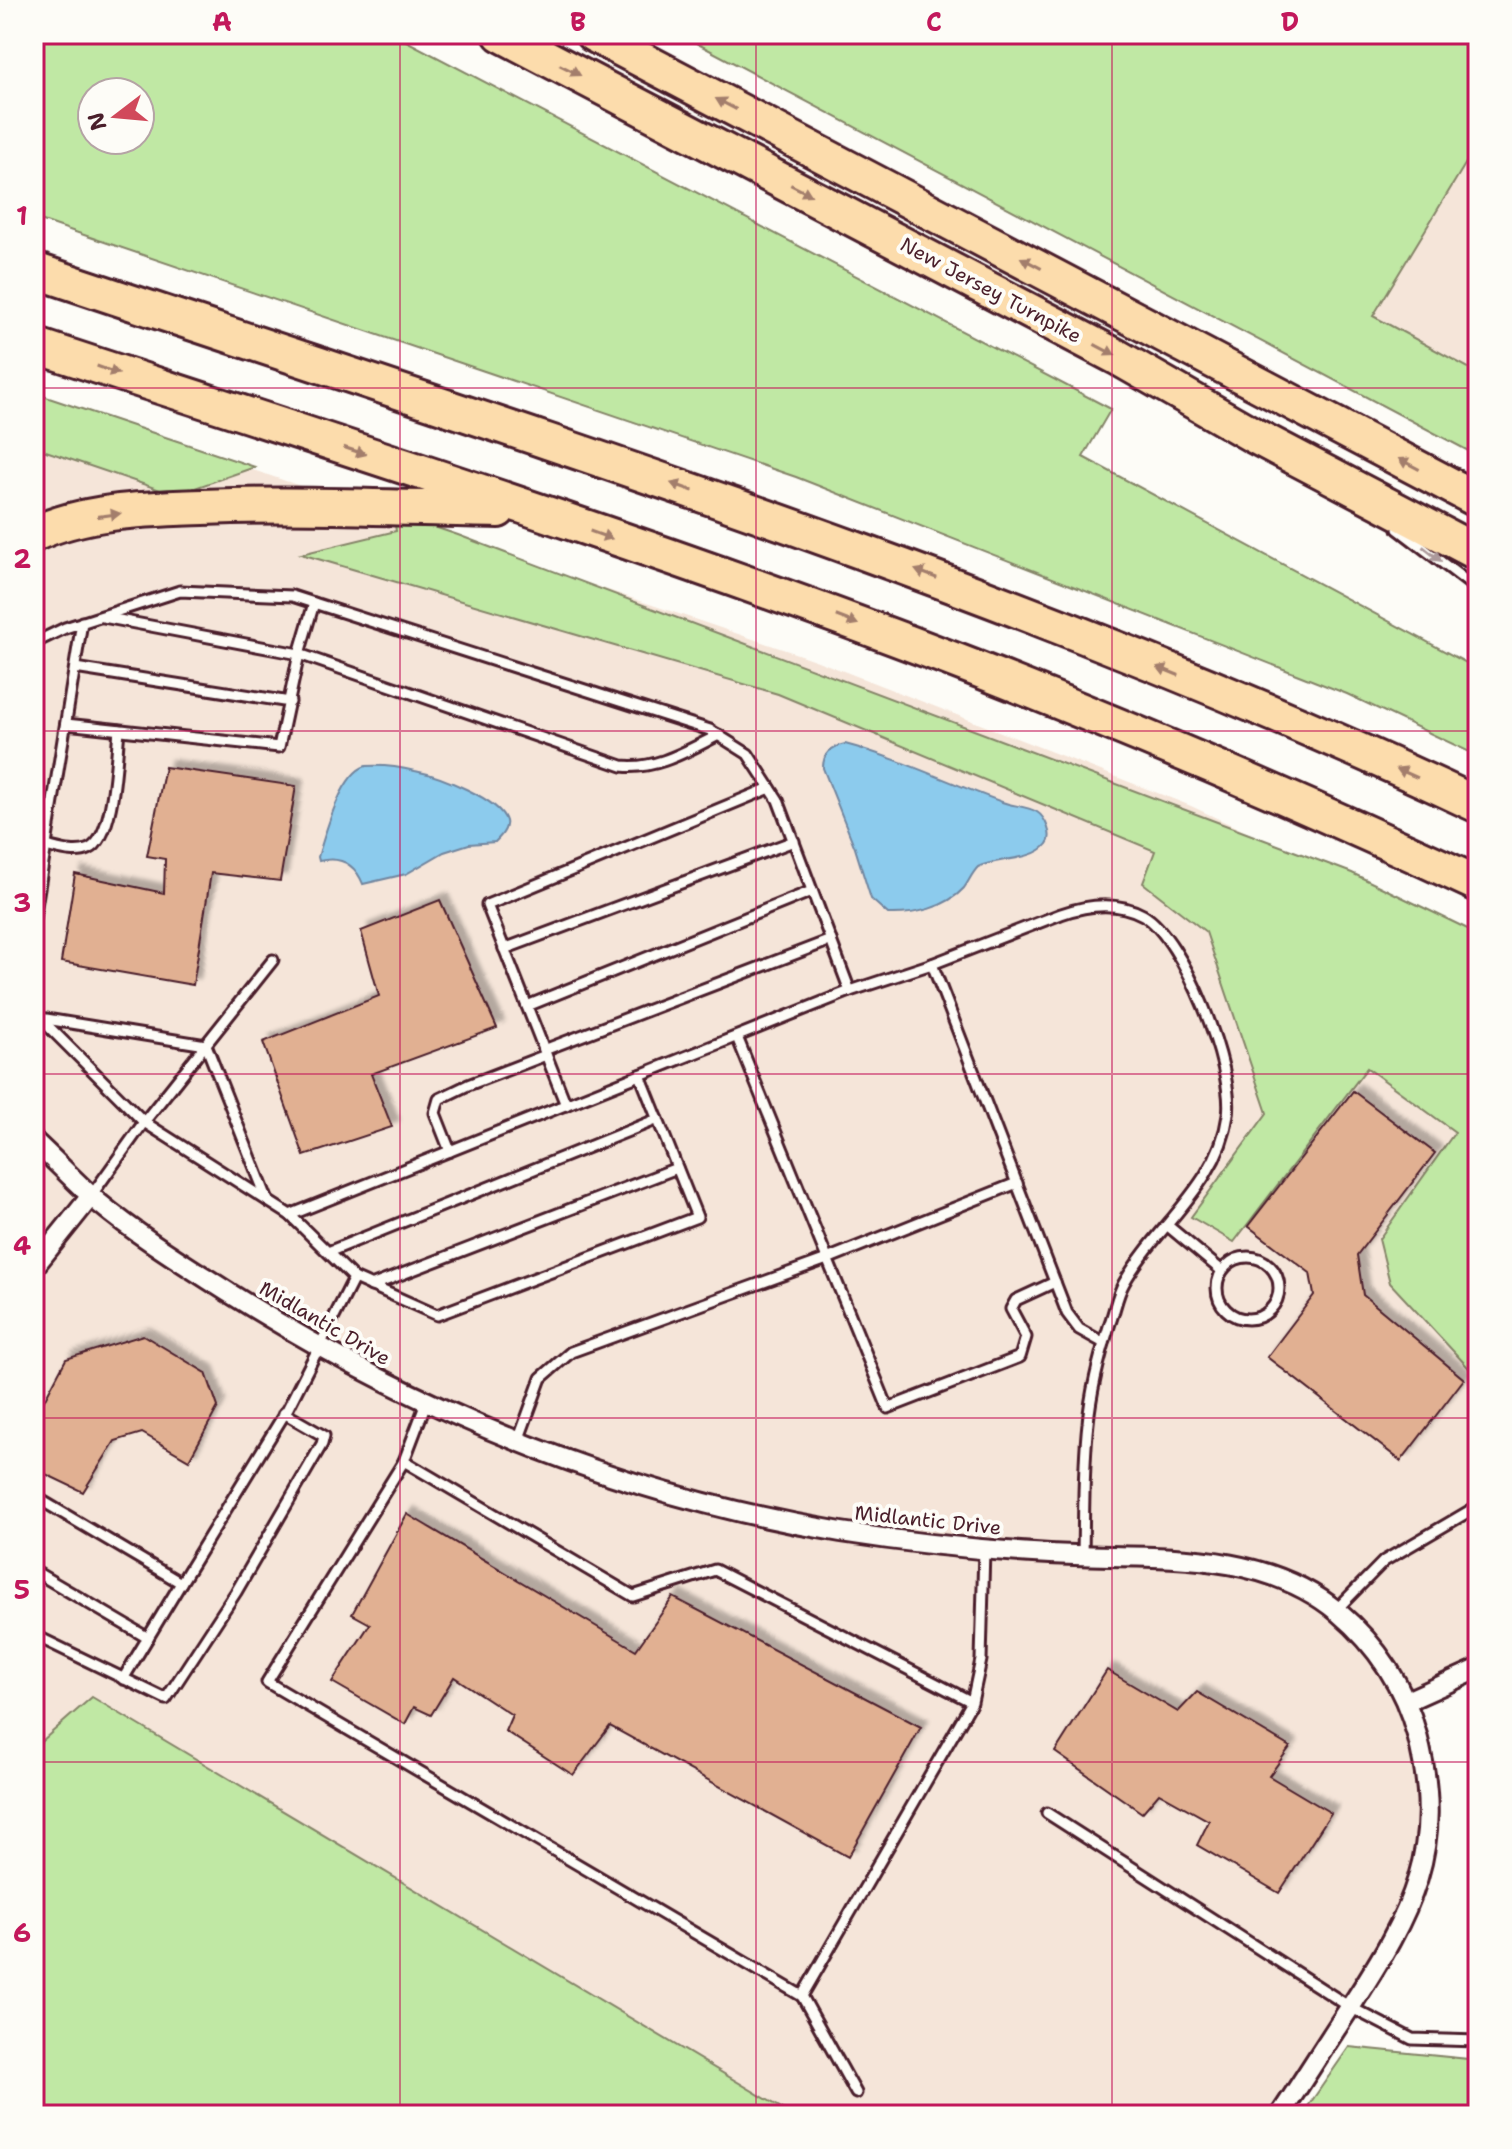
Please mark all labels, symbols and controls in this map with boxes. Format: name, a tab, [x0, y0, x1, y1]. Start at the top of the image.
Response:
text: A	[212, 4, 232, 39]
text: B	[570, 4, 586, 39]
text: C	[926, 4, 942, 39]
text: D	[1281, 4, 1299, 39]
one-way arrow	[558, 64, 581, 77]
north arrow	[76, 76, 156, 156]
one-way arrow	[714, 97, 737, 111]
text: N	[81, 109, 114, 134]
one-way arrow	[789, 184, 812, 197]
text: 1	[16, 198, 28, 233]
street label: New Jersey Turnpike	[896, 231, 1086, 349]
one-way arrow	[1019, 256, 1042, 270]
one-way arrow	[1094, 343, 1116, 357]
one-way arrow	[96, 364, 120, 376]
one-way arrow	[343, 446, 367, 458]
one-way arrow	[1397, 457, 1420, 470]
one-way arrow	[669, 480, 693, 493]
one-way arrow	[97, 508, 122, 521]
one-way arrow	[589, 529, 613, 541]
text: 2	[13, 541, 31, 576]
one-way arrow	[1422, 546, 1442, 562]
one-way arrow	[914, 567, 938, 580]
one-way arrow	[835, 614, 859, 627]
one-way arrow	[1156, 664, 1180, 677]
one-way arrow	[1395, 766, 1419, 780]
text: 3	[13, 885, 31, 920]
text: 4	[13, 1228, 31, 1263]
street label: Midlantic Drive	[255, 1275, 395, 1371]
street label: Midlantic Drive	[853, 1499, 1003, 1541]
text: 5	[14, 1572, 30, 1607]
text: 6	[13, 1915, 31, 1950]

